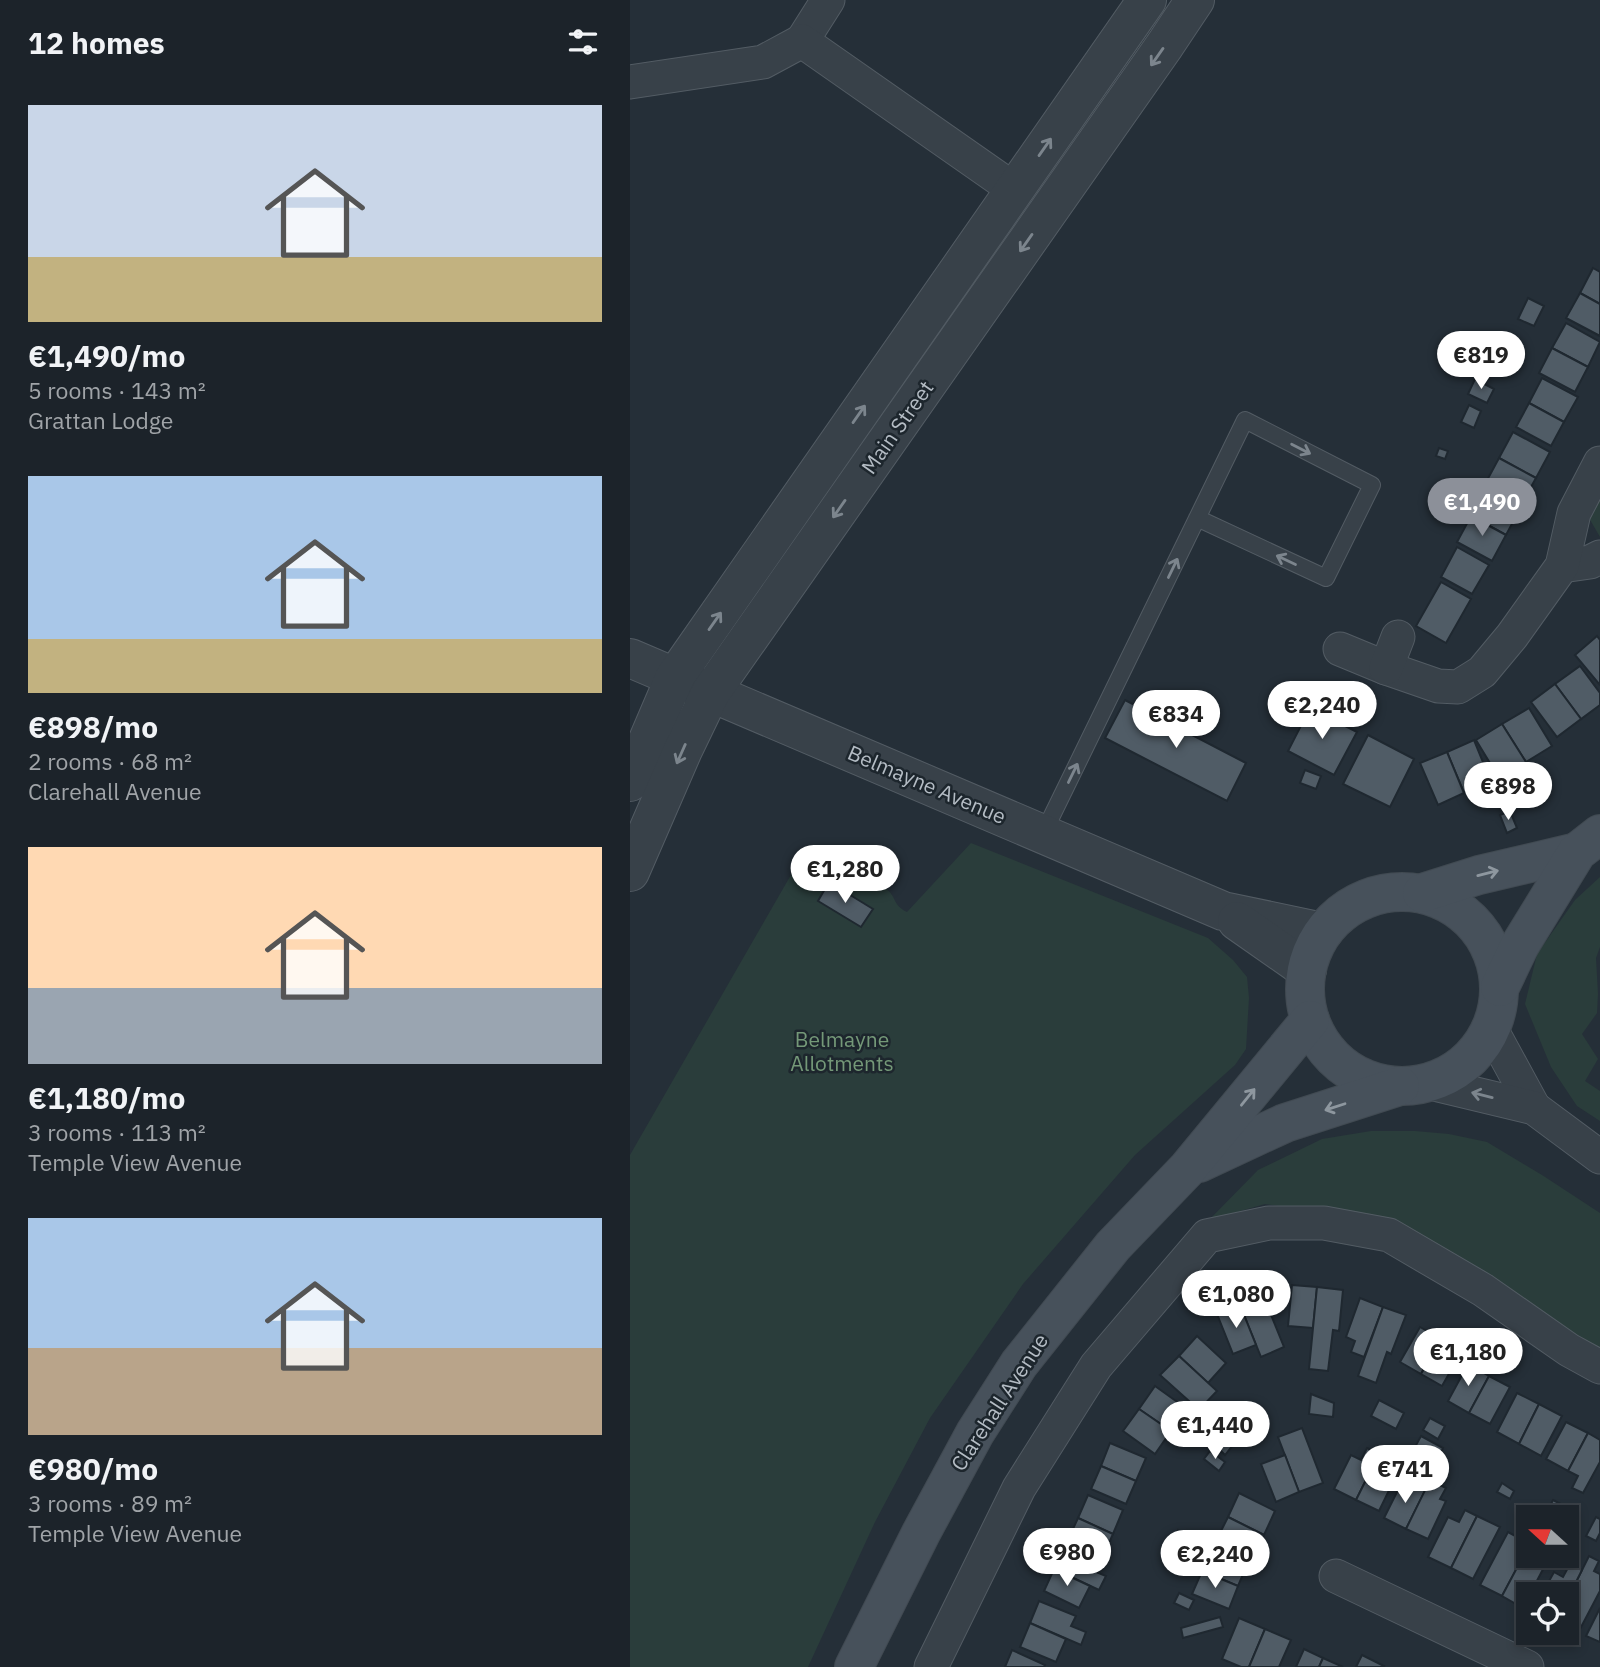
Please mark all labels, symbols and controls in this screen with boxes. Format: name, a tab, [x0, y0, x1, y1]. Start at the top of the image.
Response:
text: 12 homes	[28, 23, 165, 62]
icon: filters	[564, 23, 602, 61]
one-way arrow	[1150, 47, 1164, 66]
one-way arrow	[1038, 138, 1052, 157]
icon: home	[252, 150, 378, 276]
one-way arrow	[1019, 233, 1033, 252]
pin: €819	[1440, 332, 1522, 391]
text: €1,490/mo	[28, 336, 185, 375]
text: €819	[1453, 339, 1509, 369]
text: 5 rooms · 143 m²	[28, 375, 206, 405]
street label: Main Street	[855, 375, 939, 479]
text: Grattan Lodge	[28, 405, 173, 435]
one-way arrow	[852, 405, 866, 424]
one-way arrow	[1290, 442, 1311, 456]
pin: €1,490	[1425, 478, 1539, 538]
text: €1,490	[1444, 486, 1520, 516]
one-way arrow	[832, 499, 846, 518]
icon: home	[252, 521, 378, 647]
one-way arrow	[1276, 552, 1297, 566]
one-way arrow	[1166, 558, 1180, 579]
one-way arrow	[708, 612, 722, 631]
pin: €2,240	[1265, 682, 1379, 741]
text: €2,240	[1284, 689, 1360, 719]
pin: €834	[1135, 690, 1217, 750]
text: €834	[1148, 698, 1204, 728]
text: €898/mo	[28, 707, 158, 746]
street label: Belmayne Avenue	[844, 738, 1010, 830]
one-way arrow	[674, 742, 687, 764]
text: 2 rooms · 68 m²	[28, 746, 192, 776]
pin: €898	[1467, 762, 1549, 822]
one-way arrow	[1067, 763, 1080, 784]
text: €898	[1480, 770, 1536, 800]
text: Clarehall Avenue	[28, 776, 202, 806]
pin: €1,280	[788, 846, 902, 905]
text: €1,280	[807, 853, 883, 883]
one-way arrow	[1476, 866, 1498, 879]
icon: home	[252, 892, 378, 1018]
park label: Belmayne Allotments	[790, 1025, 894, 1077]
text: €1,180/mo	[28, 1078, 185, 1117]
one-way arrow	[1240, 1088, 1256, 1106]
one-way arrow	[1471, 1088, 1494, 1102]
one-way arrow	[1324, 1102, 1346, 1114]
text: 3 rooms · 113 m²	[28, 1117, 206, 1147]
text: Temple View Avenue	[28, 1147, 242, 1177]
icon: home	[252, 1263, 378, 1389]
pin: €1,080	[1179, 1270, 1293, 1330]
text: €1,080	[1198, 1278, 1274, 1308]
street label: Clarehall Avenue	[944, 1328, 1054, 1476]
pin: €1,180	[1411, 1328, 1525, 1388]
text: €1,180	[1430, 1336, 1506, 1366]
pin: €1,440	[1158, 1402, 1272, 1461]
text: €1,440	[1177, 1409, 1253, 1439]
pin: €741	[1364, 1446, 1446, 1505]
text: €980/mo	[28, 1449, 158, 1488]
text: €741	[1377, 1453, 1433, 1483]
text: 3 rooms · 89 m²	[28, 1488, 192, 1518]
north arrow	[1516, 1505, 1578, 1568]
map controls	[1516, 1505, 1579, 1645]
text: Temple View Avenue	[28, 1518, 242, 1548]
pin: €980	[1026, 1528, 1108, 1588]
pin: €2,240	[1158, 1530, 1272, 1590]
text: €980	[1039, 1536, 1095, 1566]
text: €2,240	[1177, 1538, 1253, 1568]
button: locate	[1516, 1582, 1579, 1645]

